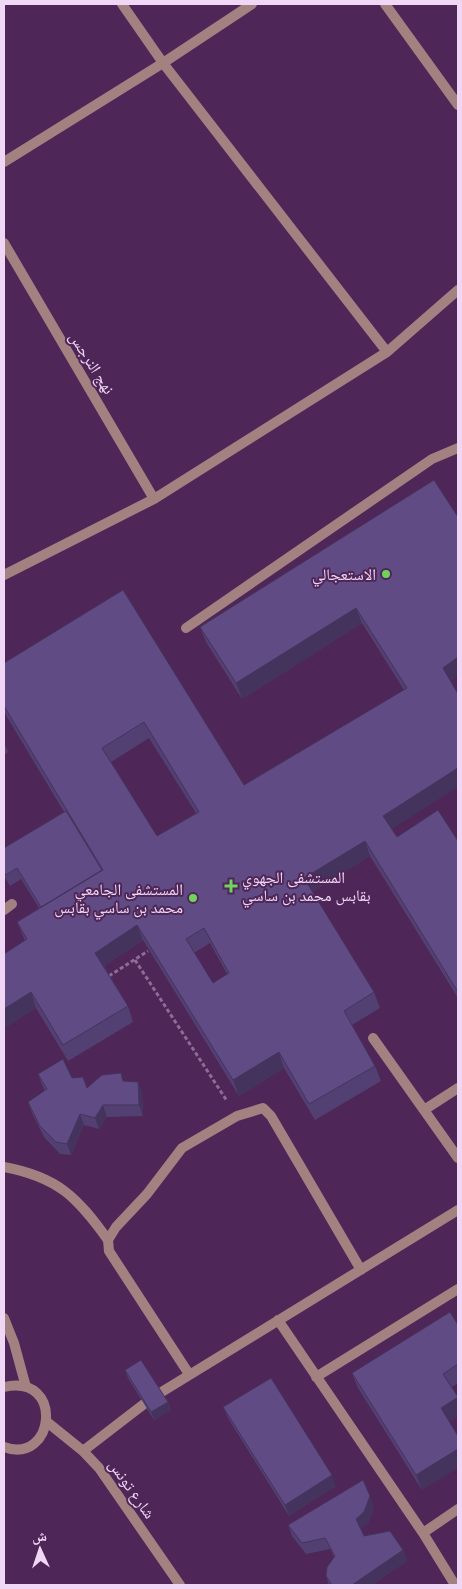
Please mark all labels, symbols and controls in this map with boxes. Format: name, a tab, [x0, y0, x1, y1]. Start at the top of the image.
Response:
street label: نهج النرجس	[65, 328, 119, 398]
place label: الاستعجالي	[312, 565, 376, 587]
marker: الاستعجالي	[380, 568, 392, 580]
place label: المستشفى الجهوي بقابس محمد بن ساسي	[242, 868, 371, 908]
marker: المستشفى الجهوي بقابس محمد بن ساسي	[224, 879, 238, 893]
place label: المستشفى الجامعي محمد بن ساسي بقابس	[54, 880, 183, 920]
marker: المستشفى الجامعي محمد بن ساسي بقابس	[187, 892, 199, 904]
street label: شارع تونس	[104, 1456, 159, 1523]
north arrow	[15, 1524, 65, 1574]
text: ش	[31, 1528, 47, 1545]

